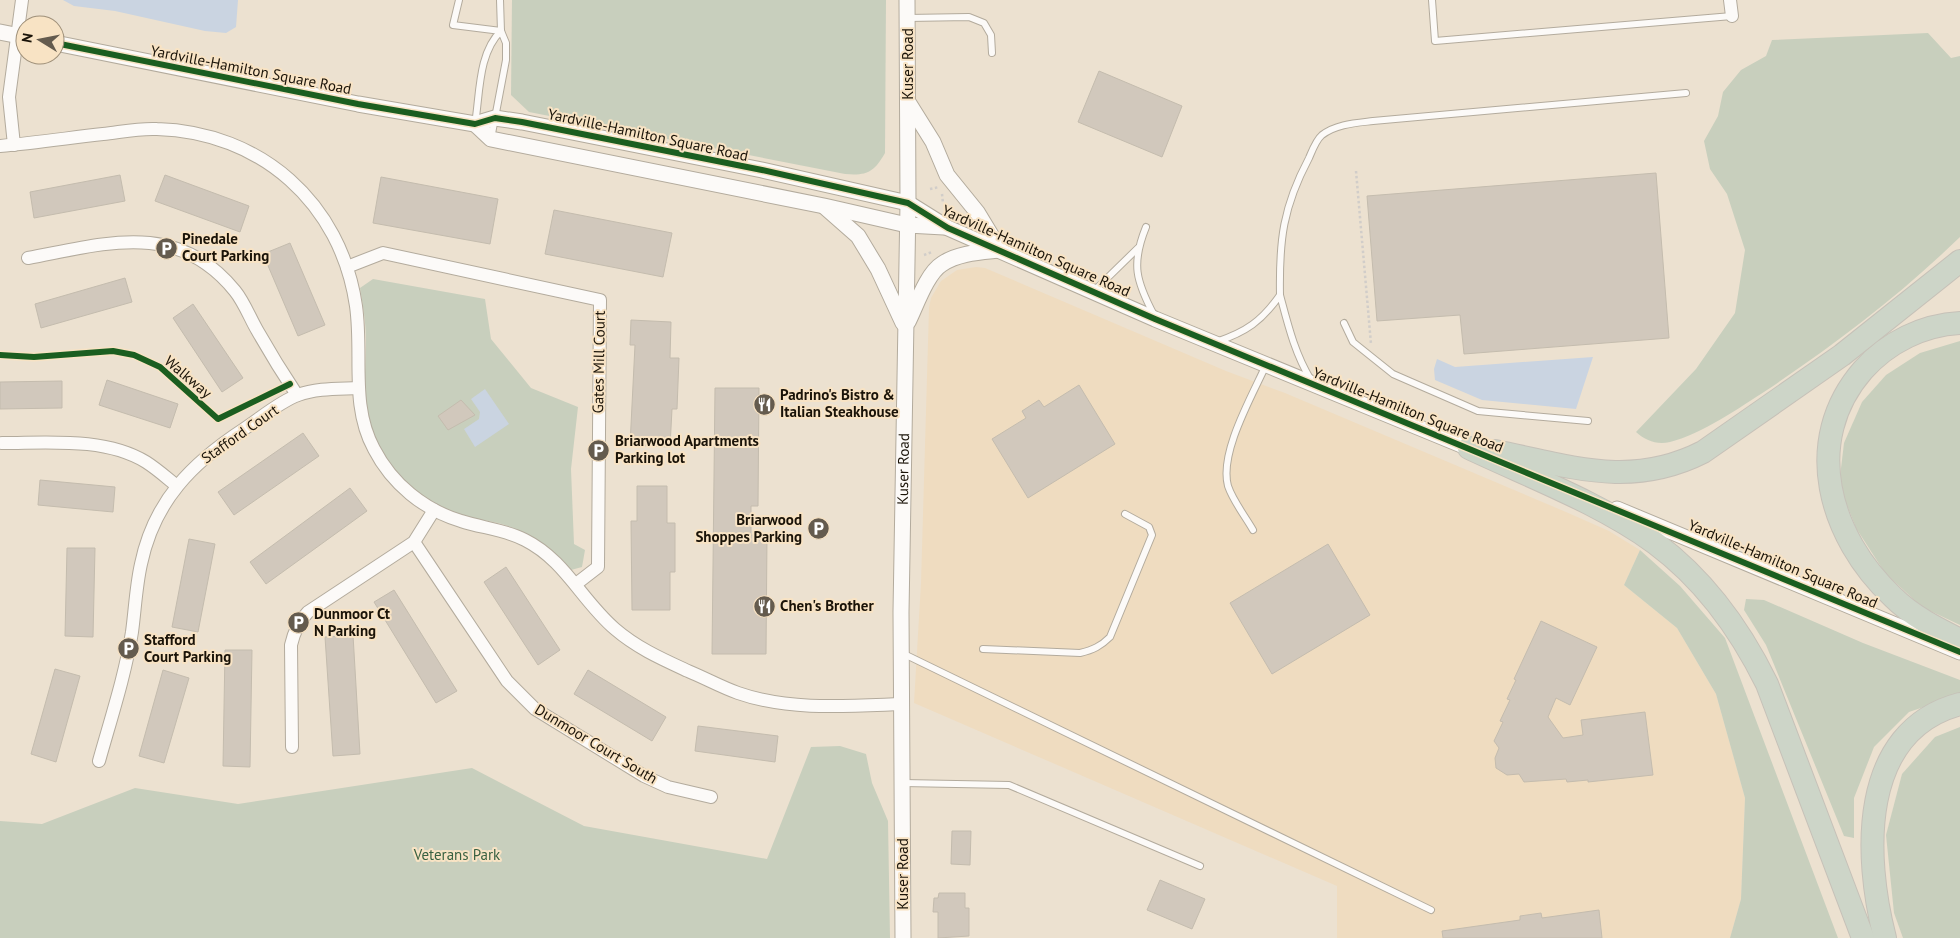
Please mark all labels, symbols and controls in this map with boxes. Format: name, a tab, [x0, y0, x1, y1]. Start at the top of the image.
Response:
north arrow	[15, 15, 65, 65]
street label: Kuser Road	[898, 28, 917, 100]
text: N	[18, 32, 37, 44]
street label: Yardville-Hamilton Square Road	[149, 41, 353, 98]
street label: Yardville-Hamilton Square Road	[546, 104, 750, 165]
street label: Yardville-Hamilton Square Road	[939, 200, 1133, 301]
place label: Pinedale Court Parking	[182, 229, 269, 265]
parking icon: Pinedale Court Parking	[154, 236, 178, 260]
street label: Gates Mill Court	[588, 310, 609, 414]
street label: Walkway	[161, 351, 216, 402]
street label: Yardville-Hamilton Square Road	[1310, 362, 1506, 457]
place label: Padrino's Bistro & Italian Steakhouse	[780, 385, 899, 421]
restaurant icon: Padrino's Bistro & Italian Steakhouse	[752, 392, 776, 416]
street label: Stafford Court	[197, 400, 282, 467]
place label: Briarwood Apartments Parking lot	[615, 431, 759, 467]
street label: Kuser Road	[893, 433, 913, 505]
parking icon: Briarwood Apartments Parking lot	[587, 438, 611, 462]
place label: Briarwood Shoppes Parking	[695, 510, 802, 546]
street label: Yardville-Hamilton Square Road	[1685, 515, 1881, 612]
parking icon: Briarwood Shoppes Parking	[806, 517, 830, 541]
restaurant icon: Chen's Brother	[752, 594, 776, 618]
place label: Chen's Brother	[780, 596, 874, 615]
place label: Dunmoor Ct N Parking	[314, 604, 391, 640]
parking icon: Dunmoor Ct N Parking	[286, 611, 310, 635]
place label: Stafford Court Parking	[144, 630, 231, 666]
parking icon: Stafford Court Parking	[116, 637, 140, 661]
street label: Dunmoor Court South	[532, 699, 661, 788]
street label: Kuser Road	[893, 838, 912, 910]
park label: Veterans Park	[413, 845, 501, 864]

